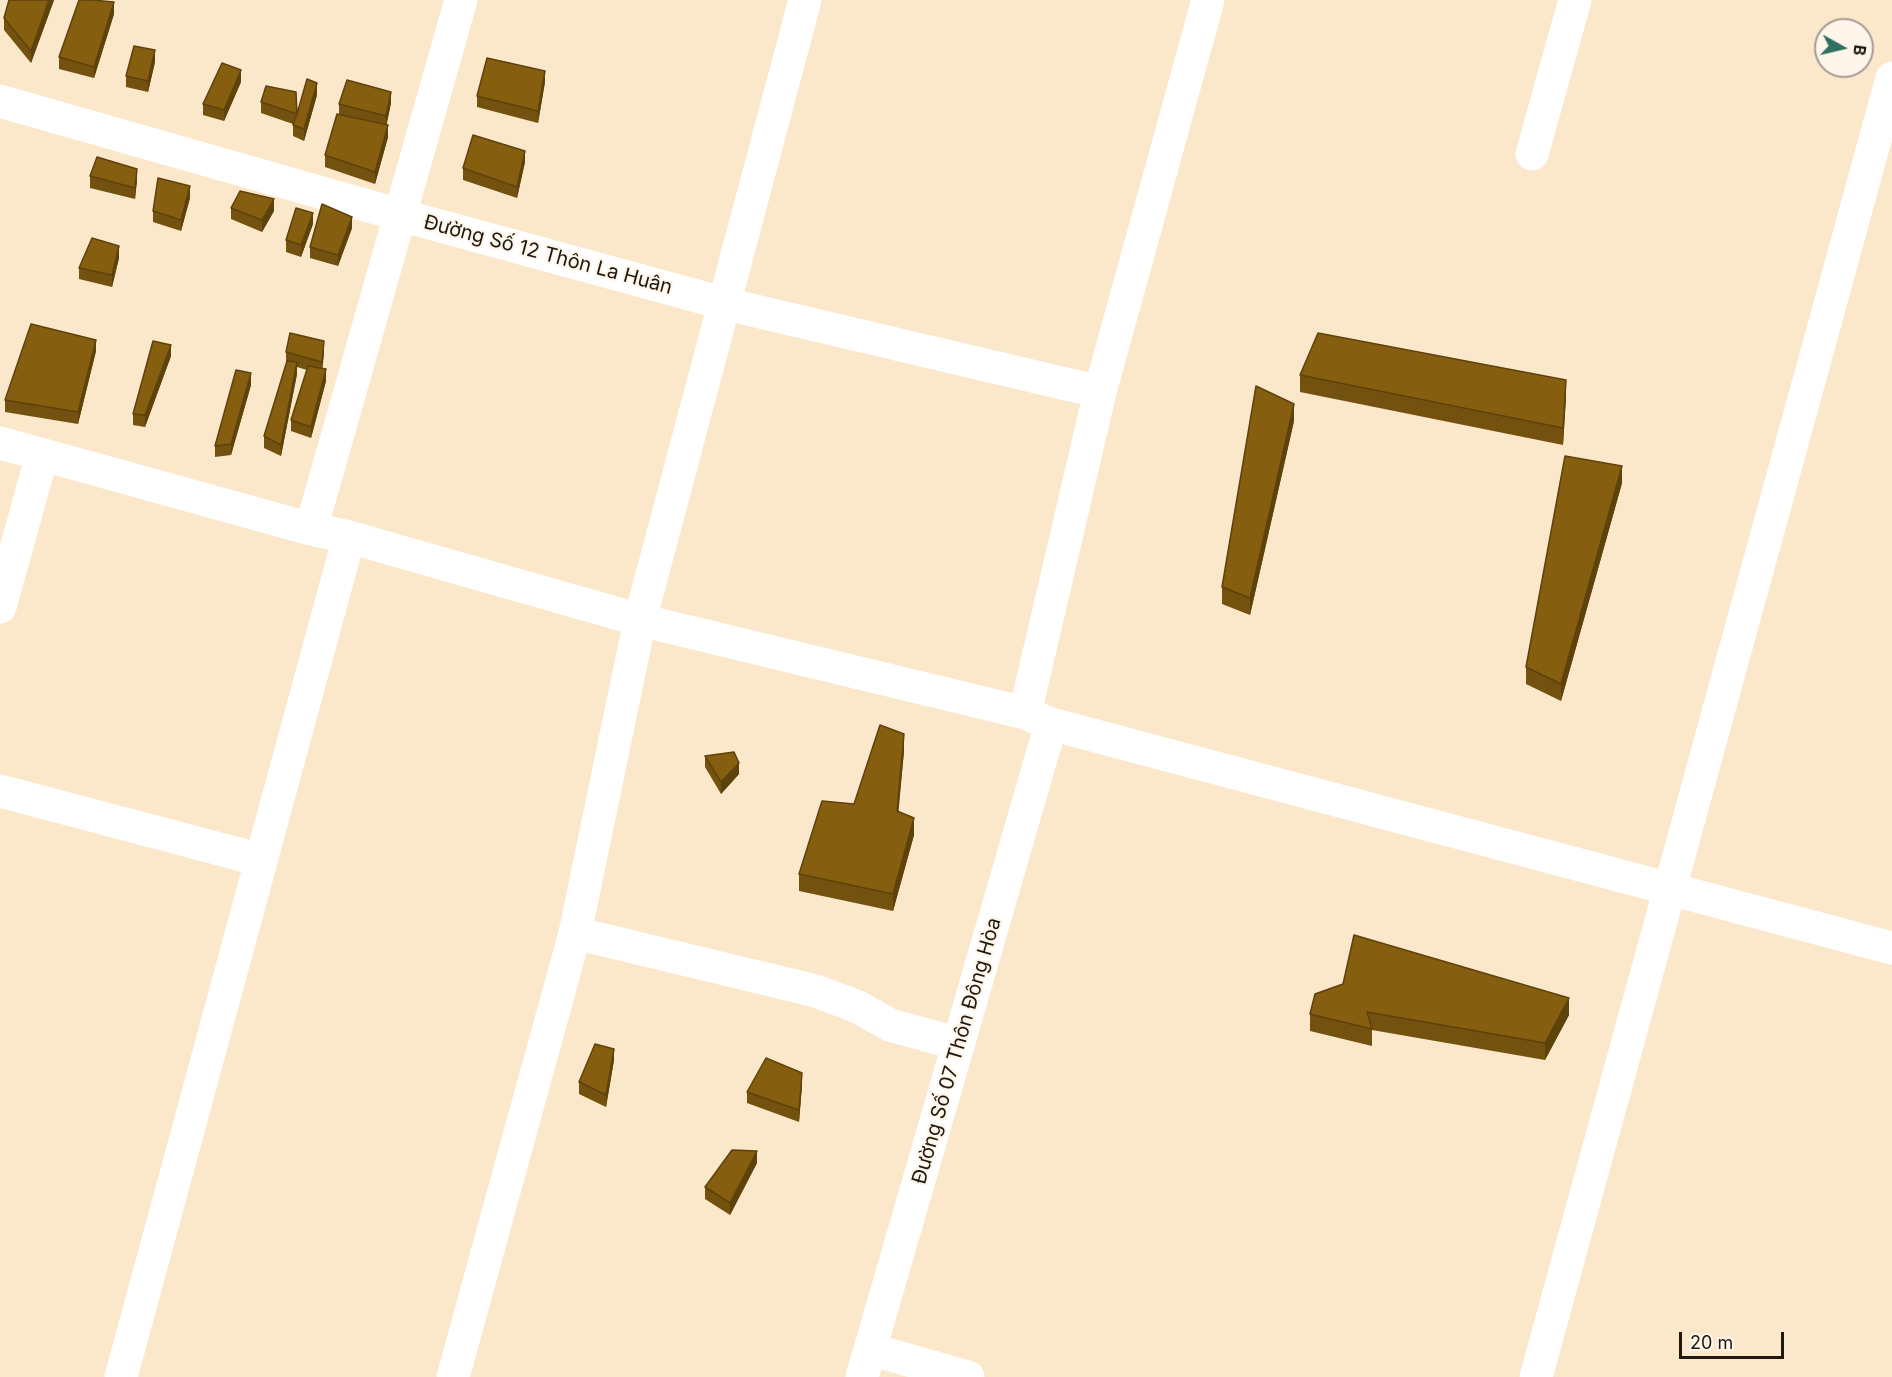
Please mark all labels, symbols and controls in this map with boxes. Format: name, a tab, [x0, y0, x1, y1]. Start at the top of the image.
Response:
north arrow	[1814, 18, 1874, 78]
text: B	[1849, 44, 1870, 57]
street label: Đường Số 12 Thôn La Huân	[421, 210, 675, 300]
street label: Đường Số 07 Thôn Đông Hòa	[907, 915, 1007, 1187]
scale bar	[1682, 1320, 1787, 1358]
text: 20 m	[1690, 1332, 1733, 1353]

